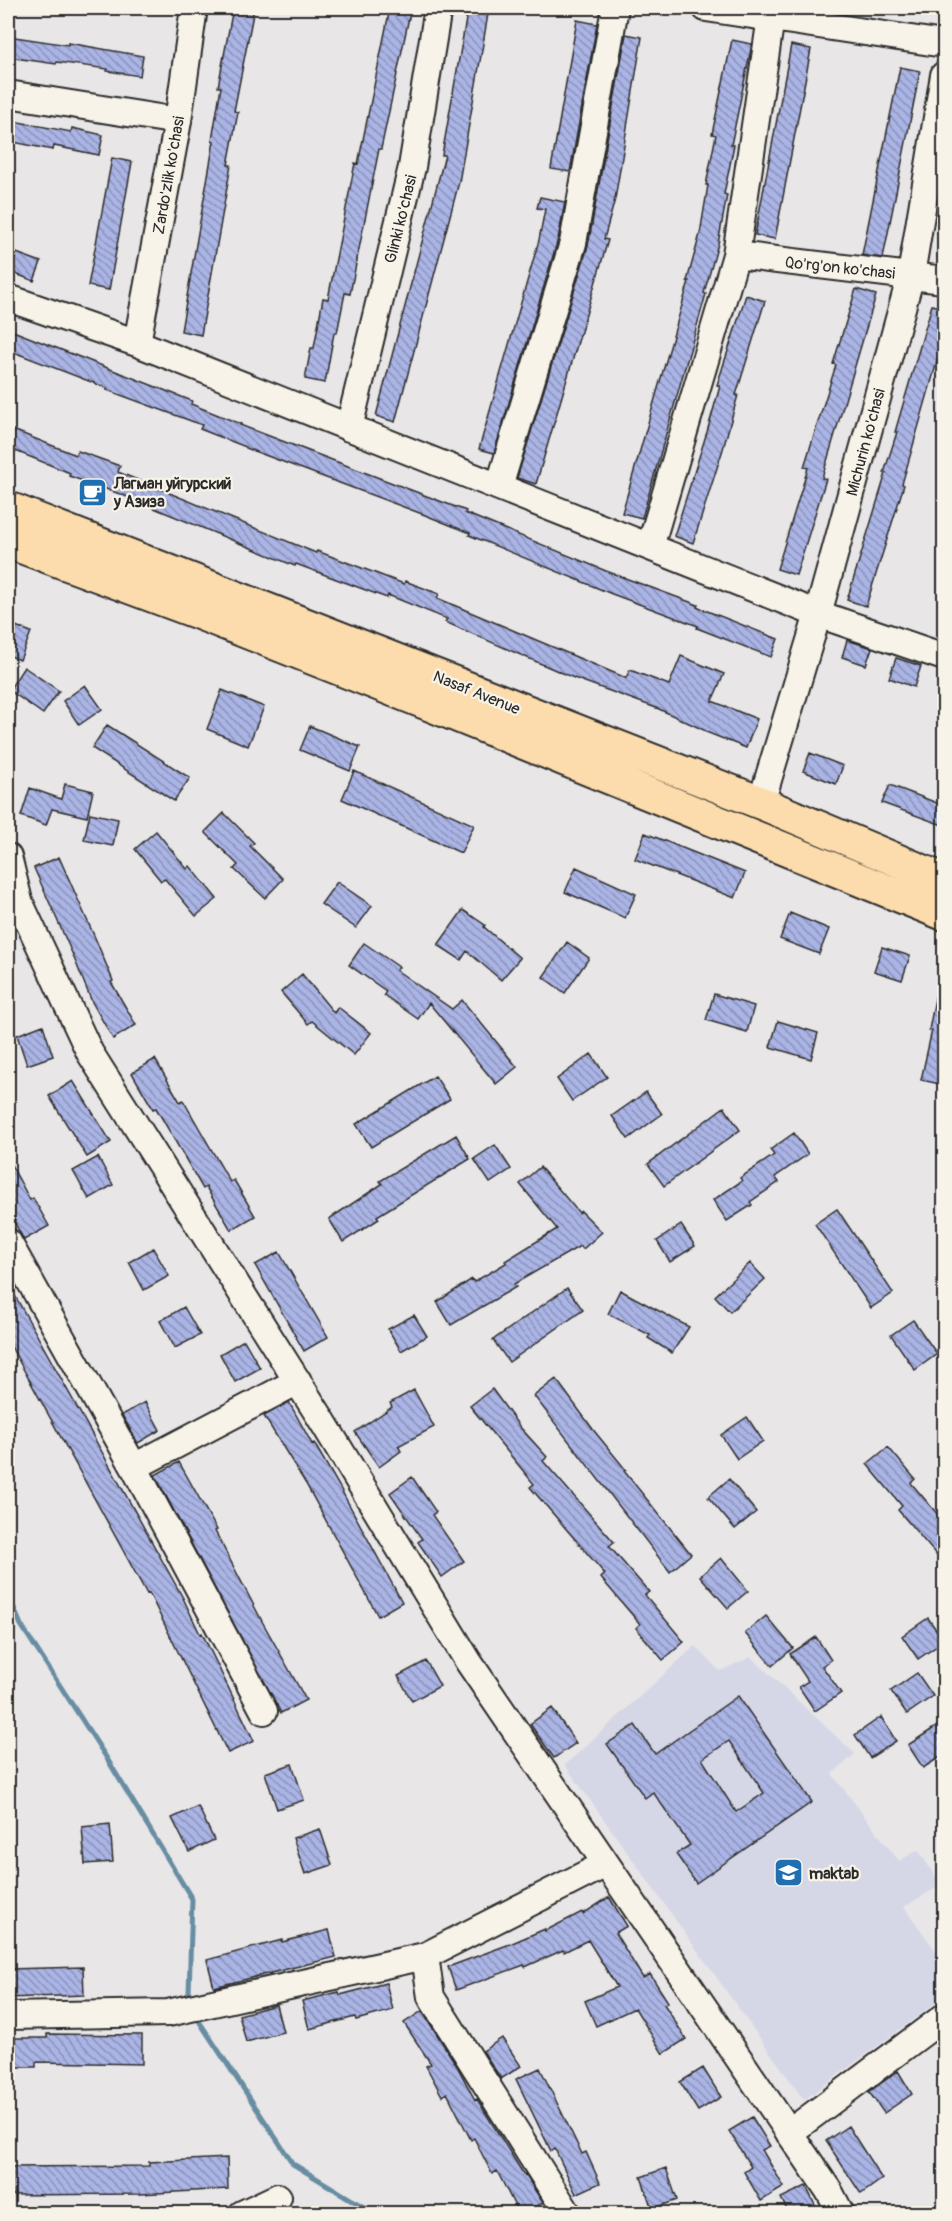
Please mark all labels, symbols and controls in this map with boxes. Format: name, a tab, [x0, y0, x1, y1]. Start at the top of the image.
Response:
street label: Zardo'zlik ko'chasi	[149, 114, 189, 236]
street label: Glinki ko'chasi	[380, 173, 422, 266]
street label: Qo'rg'on ko'chasi	[784, 252, 896, 284]
street label: Michurin ko'chasi	[842, 386, 890, 498]
place label: Лагман уйгурский у Азиза	[113, 474, 232, 512]
cafe icon: Лагман уйгурский у Азиза	[77, 476, 109, 508]
street label: Nasaf Avenue	[430, 666, 523, 719]
school or university icon: maktab	[772, 1857, 804, 1889]
place label: maktab	[809, 1864, 859, 1884]

